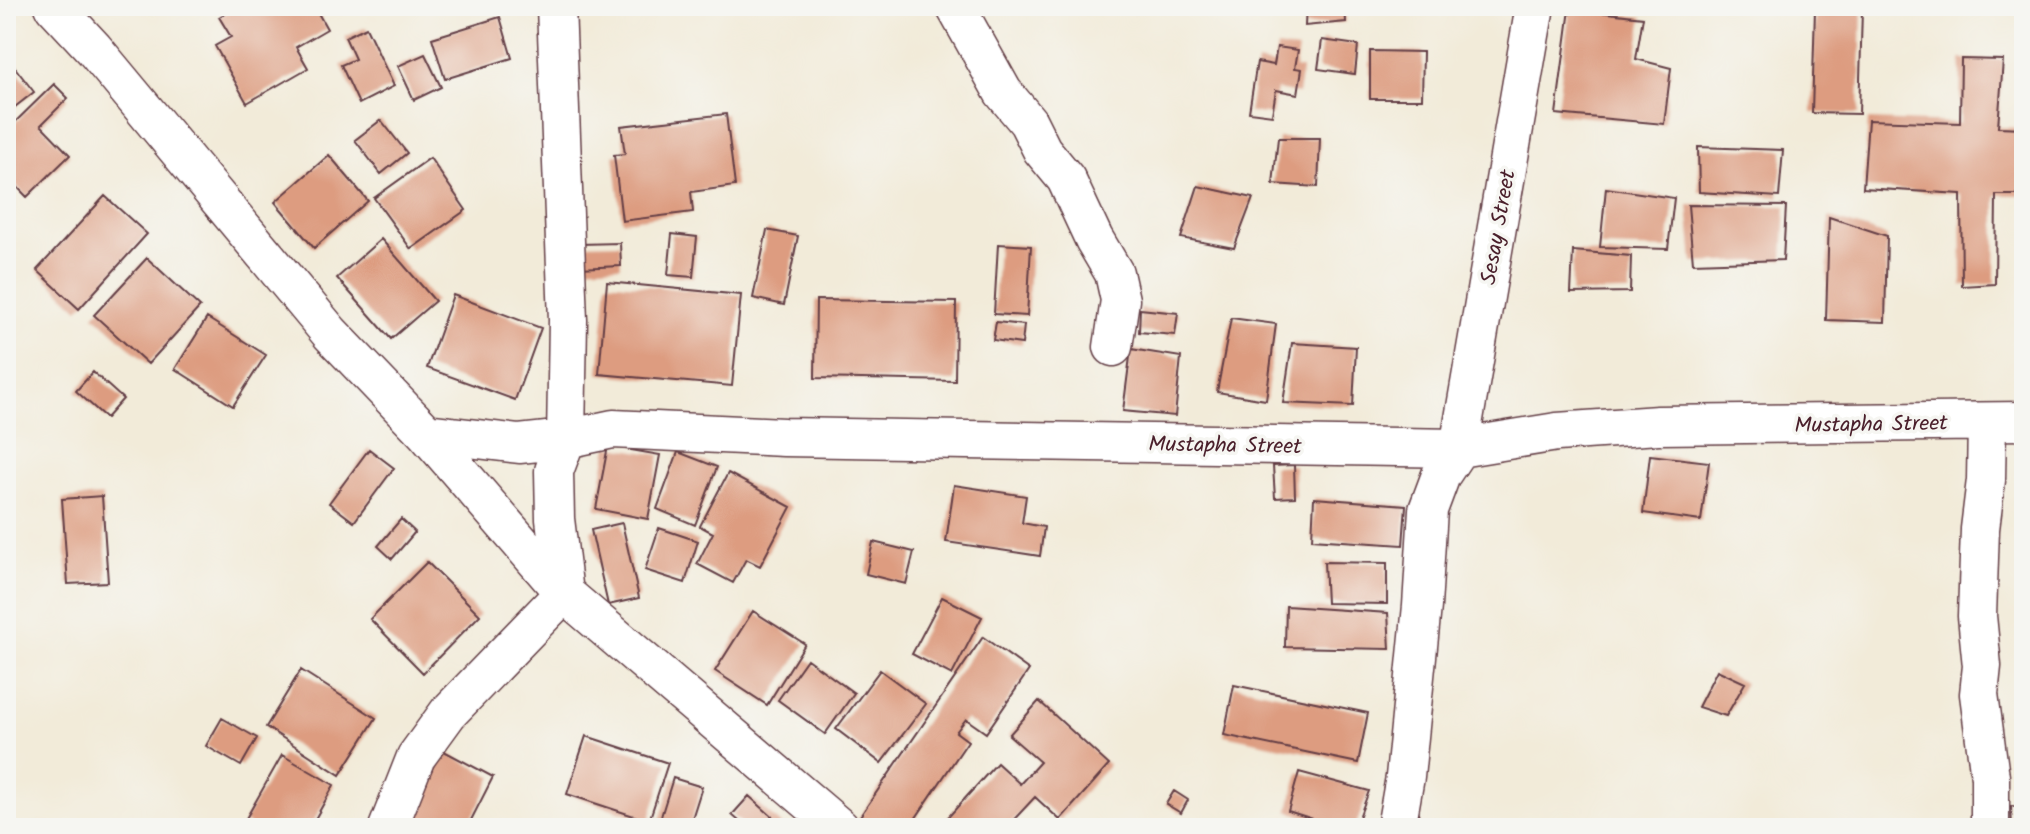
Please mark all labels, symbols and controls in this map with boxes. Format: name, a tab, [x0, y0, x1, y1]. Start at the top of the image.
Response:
street label: Sesay Street	[1472, 167, 1527, 288]
street label: Mustapha Street	[1794, 407, 1949, 444]
street label: Mustapha Street	[1148, 428, 1302, 465]

